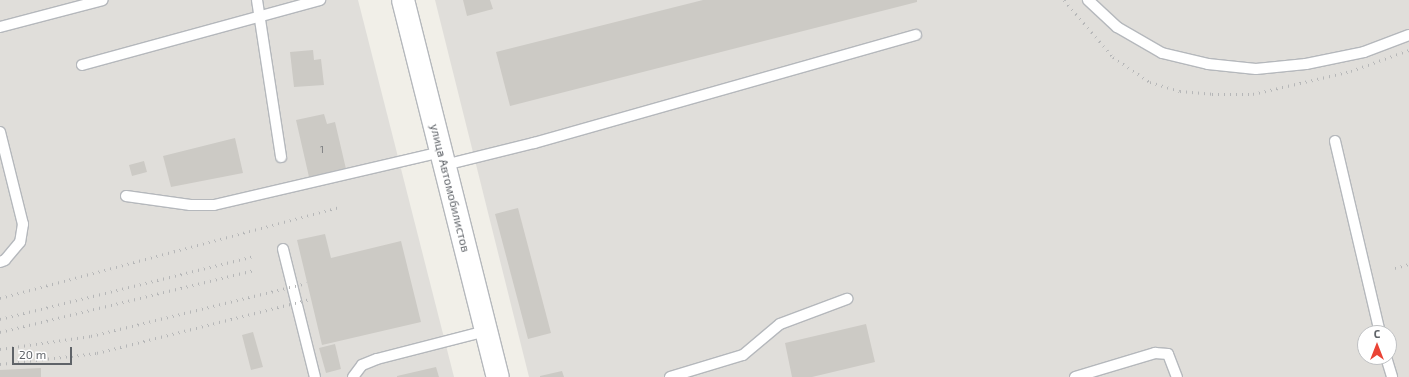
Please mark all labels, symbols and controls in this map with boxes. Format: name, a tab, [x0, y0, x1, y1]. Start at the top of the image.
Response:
street label: улица Автомобилистов	[427, 122, 473, 254]
house number: 1	[320, 144, 324, 156]
north arrow	[1357, 325, 1397, 365]
text: С	[1374, 327, 1380, 340]
scale bar	[14, 339, 74, 365]
text: 20 m	[19, 347, 46, 361]

